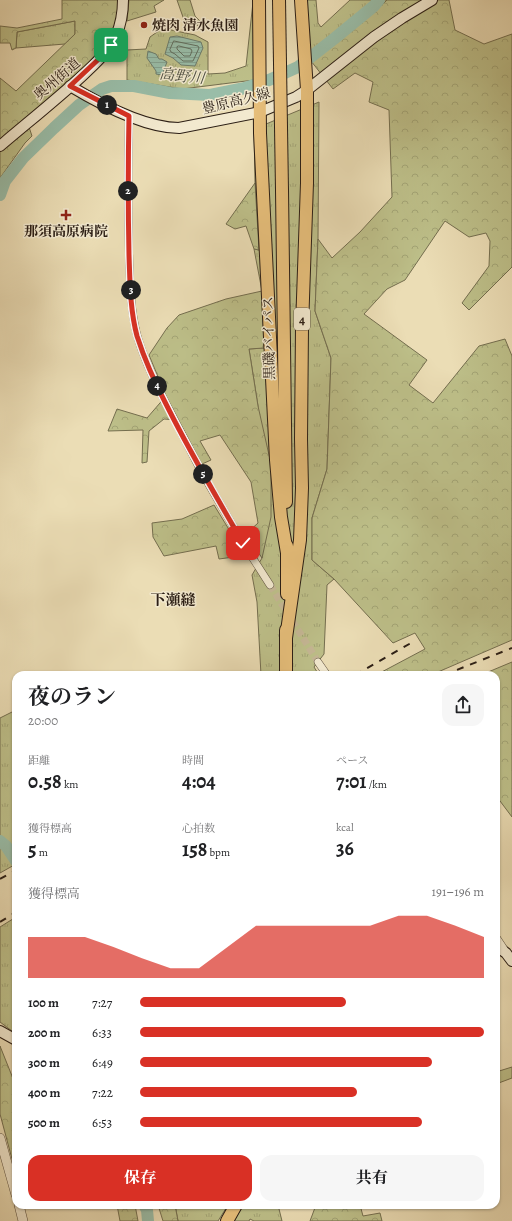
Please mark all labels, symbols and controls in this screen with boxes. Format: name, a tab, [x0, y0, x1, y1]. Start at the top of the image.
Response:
place label: 焼肉 清水魚園	[152, 16, 238, 35]
marker: 焼肉 清水魚園	[139, 20, 149, 30]
pin	[94, 28, 128, 62]
icon: arrive	[100, 34, 122, 56]
street label: 奥州街道	[30, 53, 84, 105]
water label: 高野川	[159, 64, 207, 89]
street label: 豊原高久線	[200, 83, 272, 119]
pin: 1	[97, 95, 117, 115]
text: 1	[105, 97, 109, 112]
pin: 2	[118, 181, 138, 201]
text: 2	[125, 183, 131, 198]
marker: 那須高原病院	[60, 209, 72, 221]
place label: 那須高原病院	[24, 222, 108, 241]
pin: 3	[121, 280, 141, 300]
text: 3	[129, 282, 133, 297]
street label: 黒磯バイパス	[259, 296, 279, 380]
road number: 4	[294, 308, 310, 330]
pin: 4	[147, 376, 167, 396]
text: 4	[154, 378, 160, 393]
pin: 5	[193, 464, 213, 484]
text: 5	[201, 466, 205, 481]
pin	[226, 526, 260, 560]
icon: check	[232, 532, 254, 554]
district label: 下瀬縫	[150, 590, 196, 610]
text: 夜のラン	[28, 682, 116, 712]
button: share	[442, 684, 484, 726]
text: 20:00	[28, 712, 58, 729]
text: 距離	[28, 753, 50, 768]
text: 時間	[182, 753, 204, 768]
text: ペース	[336, 753, 368, 768]
text: 0.58	[28, 768, 62, 795]
text: 4:04	[182, 768, 216, 795]
text: 7:01	[336, 768, 367, 795]
text: km	[62, 777, 79, 792]
text: /km	[367, 777, 387, 792]
text: kcal	[336, 820, 354, 835]
text: 獲得標高	[28, 821, 72, 836]
text: 心拍数	[182, 821, 215, 836]
text: 36	[336, 835, 354, 862]
text: 5	[28, 836, 37, 863]
text: 158	[182, 836, 207, 863]
text: m	[37, 845, 48, 860]
text: bpm	[207, 845, 230, 860]
text: 191–196 m	[432, 883, 484, 900]
text: 獲得標高	[28, 885, 80, 902]
text: 100 m	[28, 994, 59, 1011]
text: 7:27	[92, 994, 112, 1011]
text: 200 m	[28, 1024, 61, 1041]
text: 6:33	[92, 1024, 112, 1041]
text: 300 m	[28, 1054, 60, 1071]
text: 6:49	[92, 1054, 113, 1071]
text: 400 m	[28, 1084, 60, 1101]
text: 7:22	[92, 1084, 113, 1101]
text: 500 m	[28, 1114, 60, 1131]
text: 6:53	[92, 1114, 112, 1131]
button: 保存	[28, 1155, 252, 1201]
button: 共有	[260, 1155, 484, 1201]

